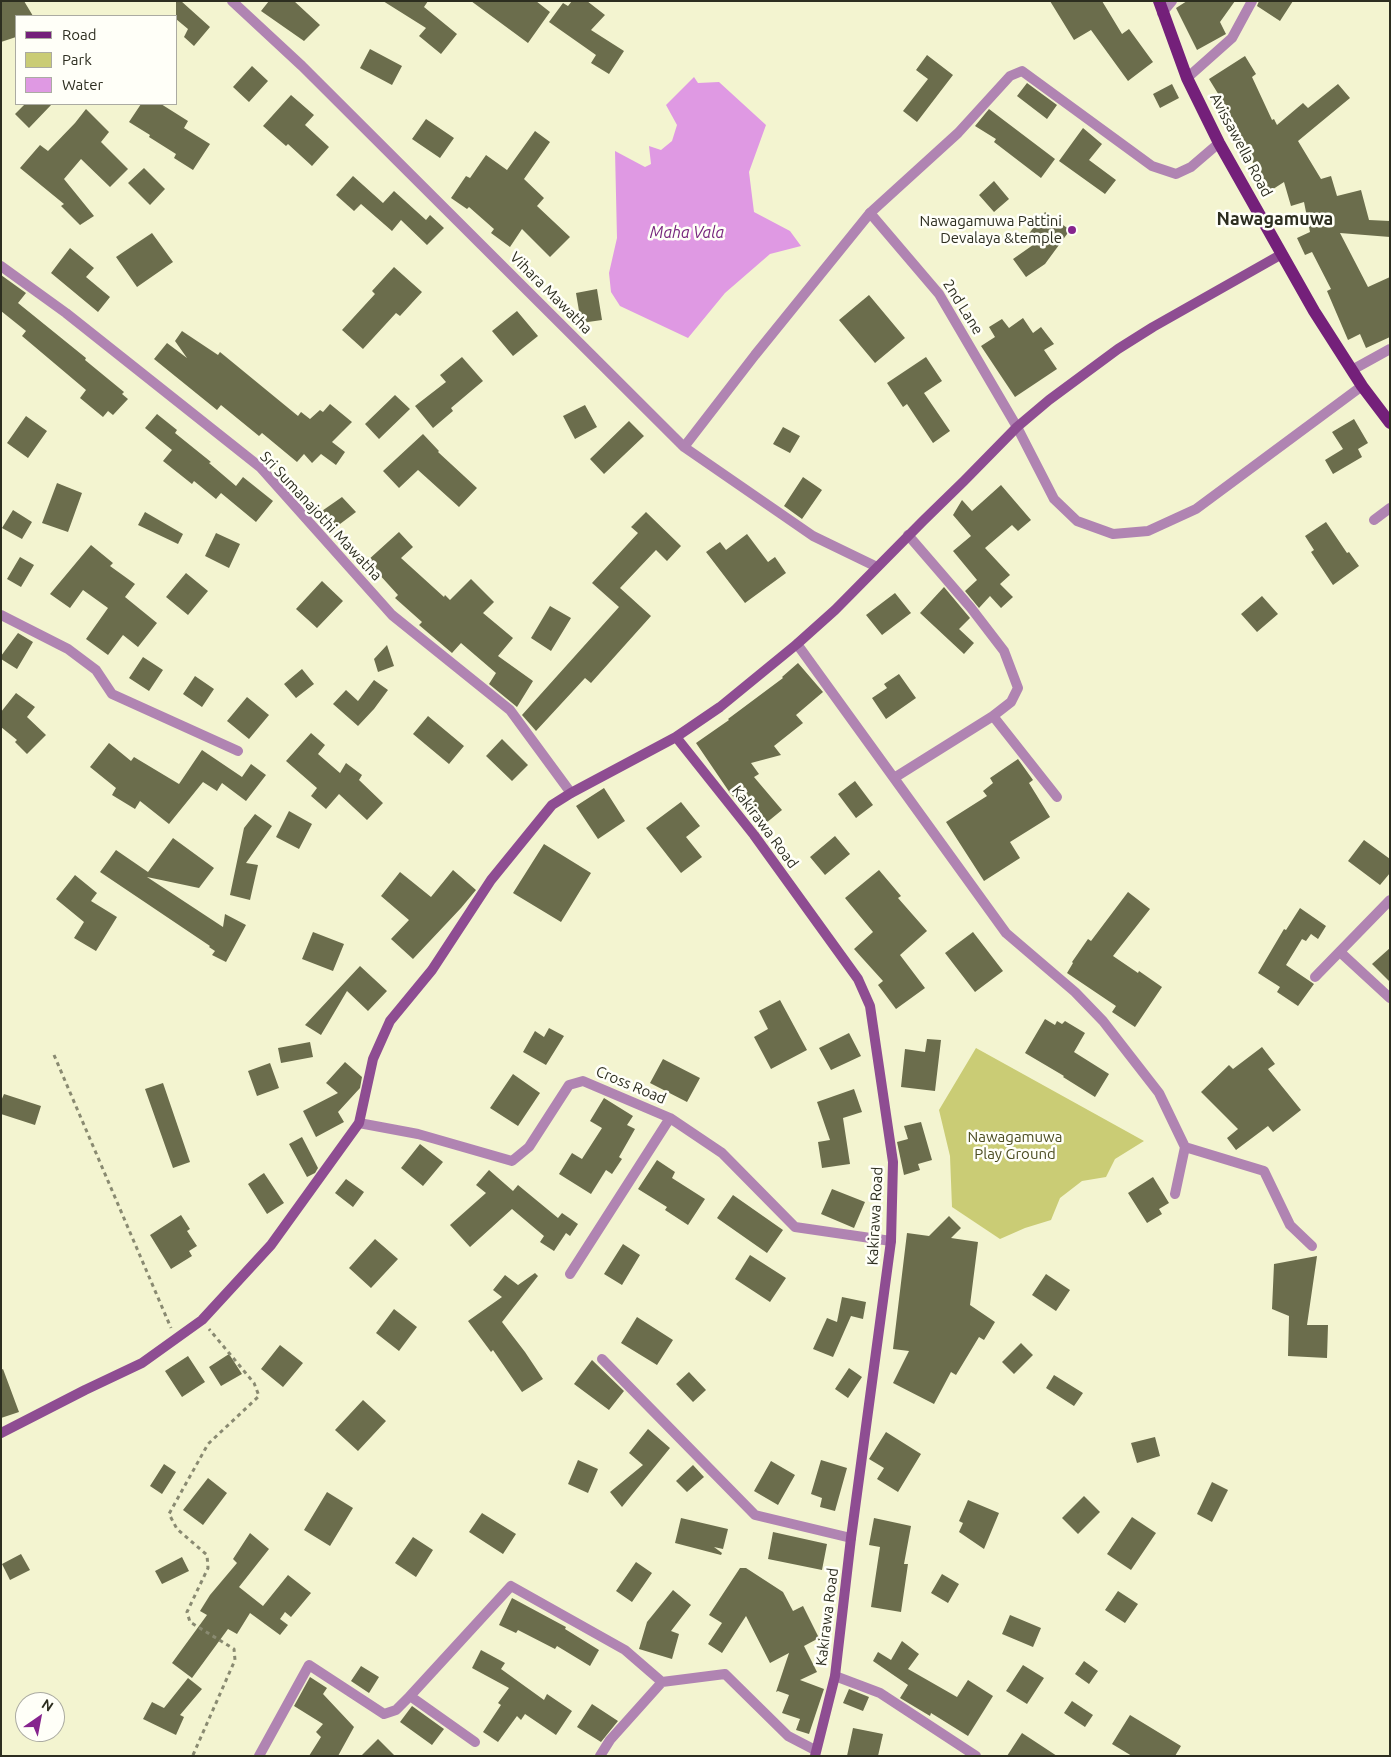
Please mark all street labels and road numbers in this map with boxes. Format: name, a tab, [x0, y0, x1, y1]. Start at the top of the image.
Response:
street label: Avissawella Road	[1206, 90, 1276, 200]
street label: Vihara Mawatha	[506, 248, 596, 338]
street label: 2nd Lane	[939, 276, 987, 338]
street label: Sri Sumanajothi Mawatha	[256, 448, 386, 584]
street label: Kakirawa Road	[728, 782, 802, 872]
street label: Cross Road	[593, 1062, 669, 1108]
street label: Kakirawa Road	[863, 1166, 887, 1266]
street label: Kakirawa Road	[812, 1567, 842, 1667]

